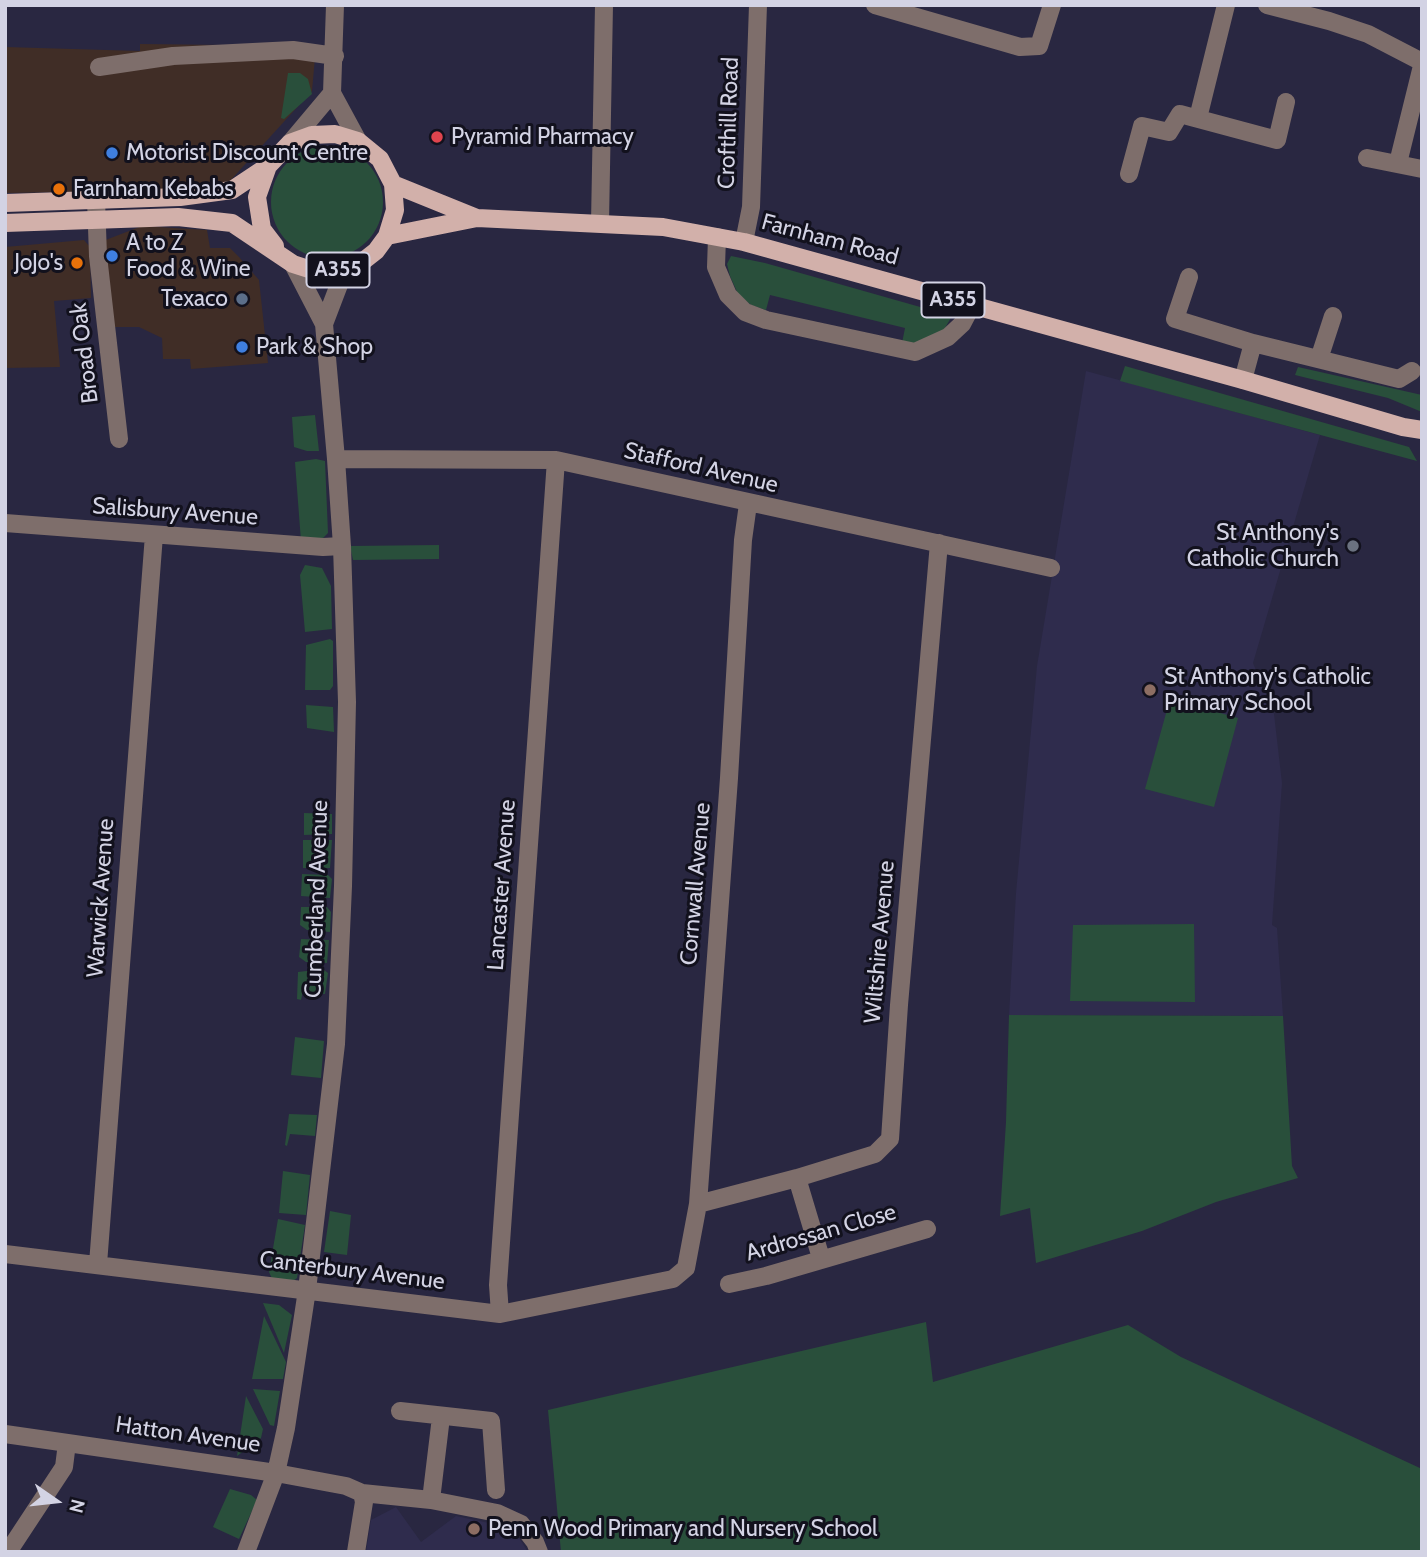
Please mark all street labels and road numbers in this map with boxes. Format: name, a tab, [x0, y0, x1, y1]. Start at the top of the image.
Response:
street label: Crofthill Road	[713, 56, 745, 190]
street label: Farnham Road	[759, 208, 901, 272]
road number: A355	[306, 252, 370, 288]
road number: A355	[922, 282, 984, 318]
street label: Broad Oak	[65, 301, 105, 405]
street label: Stafford Avenue	[621, 437, 781, 499]
street label: Salisbury Avenue	[91, 492, 259, 532]
street label: Lancaster Avenue	[482, 799, 522, 971]
street label: Cumberland Avenue	[300, 800, 334, 998]
street label: Cornwall Avenue	[675, 802, 717, 966]
street label: Warwick Avenue	[82, 817, 120, 979]
street label: Wiltshire Avenue	[859, 859, 901, 1025]
street label: Ardrossan Close	[743, 1198, 899, 1268]
street label: Canterbury Avenue	[258, 1246, 446, 1296]
street label: Hatton Avenue	[114, 1411, 262, 1459]

